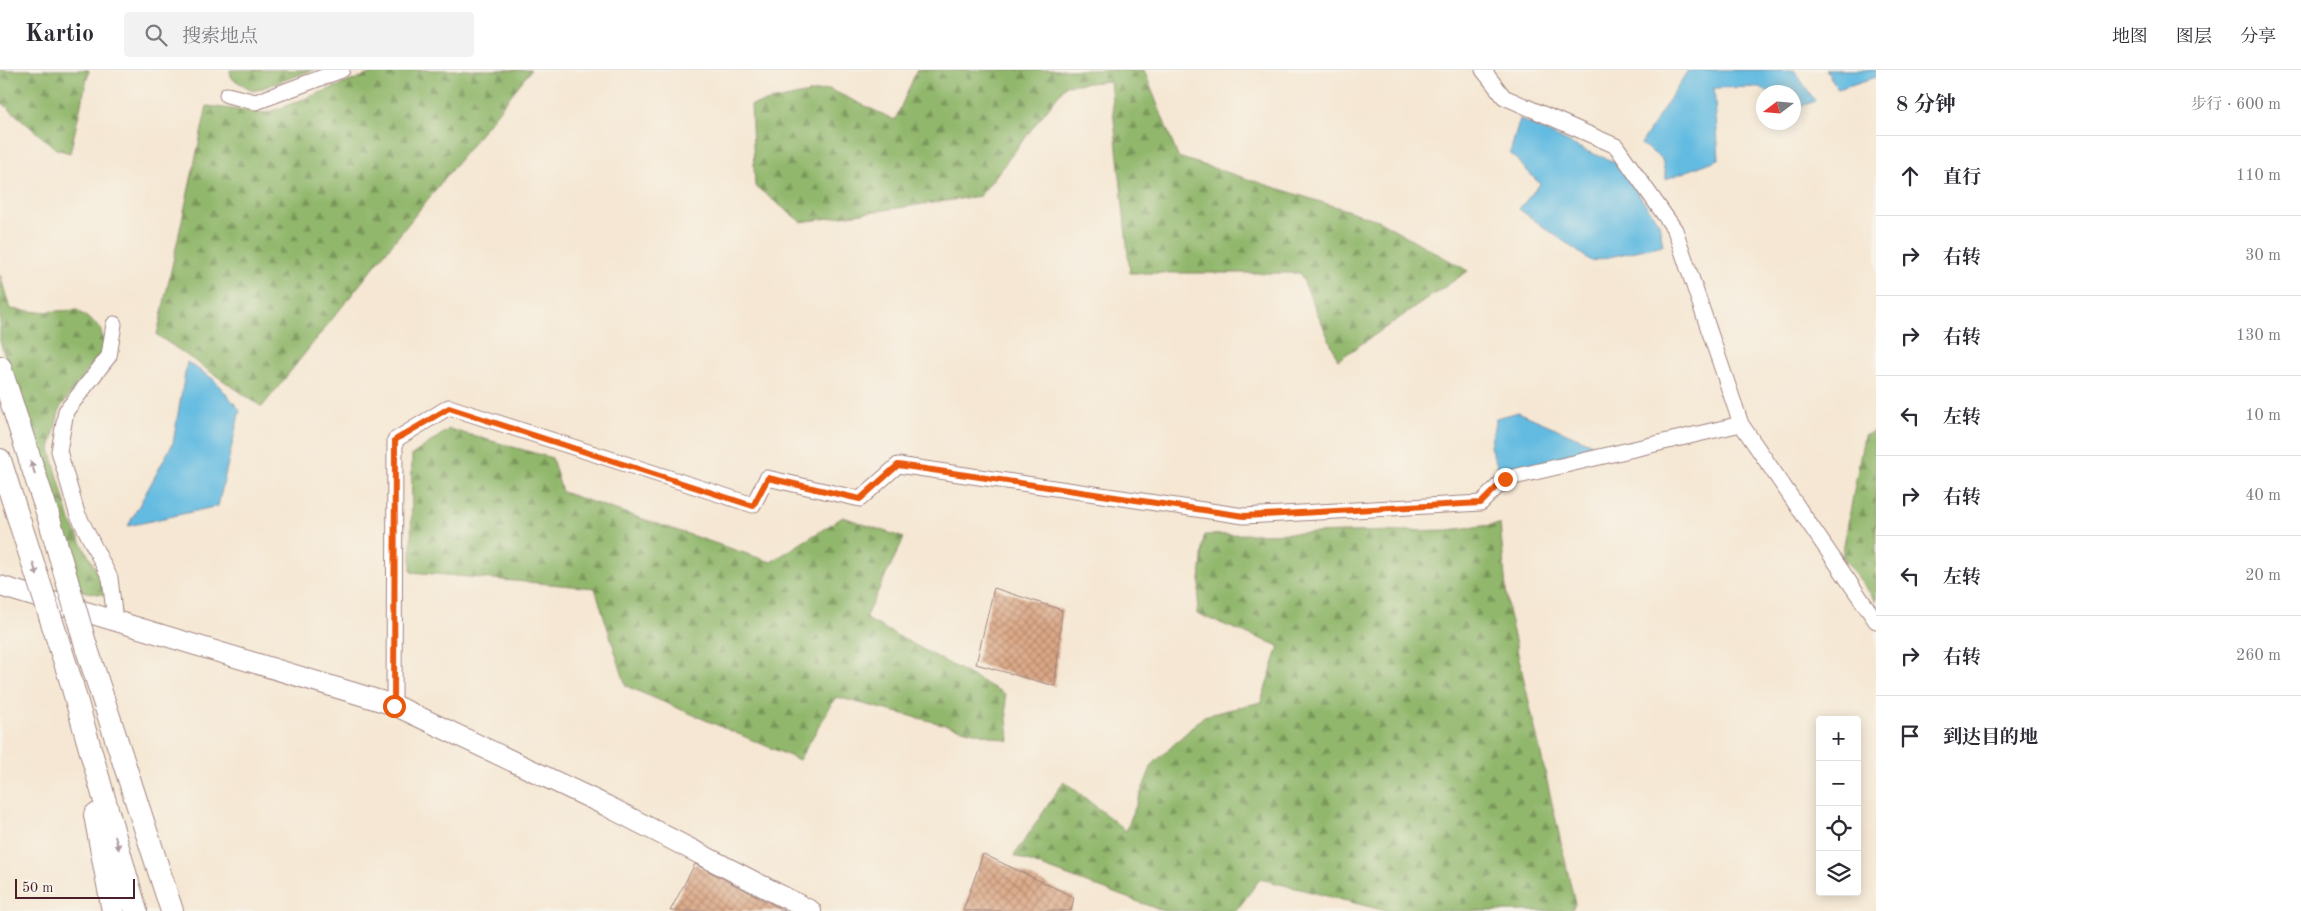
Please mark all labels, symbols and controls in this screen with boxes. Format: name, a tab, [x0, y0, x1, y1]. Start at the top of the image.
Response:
search box	[124, 12, 474, 57]
icon: search	[142, 21, 170, 49]
text: Kartio	[25, 23, 94, 47]
text: 搜索地点	[182, 28, 258, 47]
text: 地图	[2112, 28, 2148, 46]
text: 图层	[2176, 28, 2212, 46]
text: 分享	[2240, 28, 2276, 46]
north arrow	[1756, 85, 1801, 130]
text: 8 分钟	[1896, 95, 1956, 116]
text: 步行 · 600 m	[2191, 97, 2281, 113]
icon: ahead	[1896, 162, 1924, 190]
text: 110 m	[2236, 168, 2281, 184]
text: 直行	[1943, 169, 1981, 188]
icon: right	[1896, 242, 1924, 270]
text: 30 m	[2245, 248, 2281, 264]
text: 右转	[1943, 249, 1981, 268]
icon: right	[1896, 322, 1924, 350]
text: 130 m	[2236, 328, 2281, 344]
text: 右转	[1943, 329, 1981, 348]
icon: left	[1896, 402, 1924, 430]
text: 10 m	[2245, 408, 2281, 424]
text: 左转	[1943, 409, 1981, 428]
one-way arrow	[28, 461, 36, 476]
route end	[1494, 468, 1517, 491]
icon: right	[1896, 482, 1924, 510]
text: 40 m	[2245, 488, 2281, 504]
text: 右转	[1943, 489, 1981, 508]
one-way arrow	[32, 562, 40, 577]
icon: left	[1896, 562, 1924, 590]
text: 20 m	[2245, 568, 2281, 584]
text: 左转	[1943, 569, 1981, 588]
icon: right	[1896, 642, 1924, 670]
text: 260 m	[2236, 648, 2281, 664]
text: 右转	[1943, 649, 1981, 668]
route start	[383, 695, 406, 718]
map controls	[1816, 716, 1861, 896]
button: +	[1816, 716, 1861, 761]
icon: arrive	[1896, 722, 1924, 750]
text: 到达目的地	[1943, 729, 2038, 748]
button: −	[1816, 761, 1861, 806]
button: locate	[1816, 806, 1861, 851]
one-way arrow	[113, 836, 121, 851]
button: layers	[1816, 851, 1861, 896]
scale bar	[15, 876, 135, 899]
text: 50 m	[22, 881, 53, 895]

